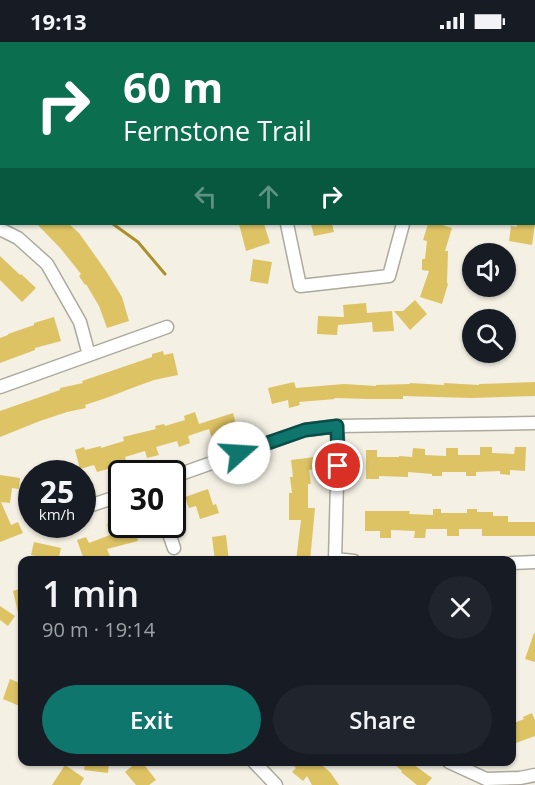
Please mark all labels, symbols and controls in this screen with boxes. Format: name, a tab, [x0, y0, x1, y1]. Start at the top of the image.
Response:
text: 19:13	[30, 6, 87, 36]
text: 60 m	[123, 58, 223, 115]
icon: right	[24, 66, 102, 144]
text: Fernstone Trail	[123, 112, 312, 149]
icon: left	[189, 180, 222, 213]
icon: ahead	[252, 180, 285, 213]
icon: right	[315, 180, 348, 213]
map controls	[462, 243, 516, 363]
button: sound	[462, 243, 516, 297]
button: search	[462, 309, 516, 363]
position arrow	[207, 421, 271, 485]
pin	[312, 440, 363, 491]
icon: arrive	[321, 449, 354, 482]
speed limit sign: 30	[108, 460, 186, 538]
text: 25	[40, 471, 74, 512]
text: km/h	[39, 504, 75, 524]
text: 1 min	[42, 569, 139, 618]
button: close	[429, 576, 492, 639]
text: 90 m · 19:14	[42, 616, 155, 643]
button: Exit	[42, 685, 261, 754]
button: Share	[273, 685, 492, 754]

